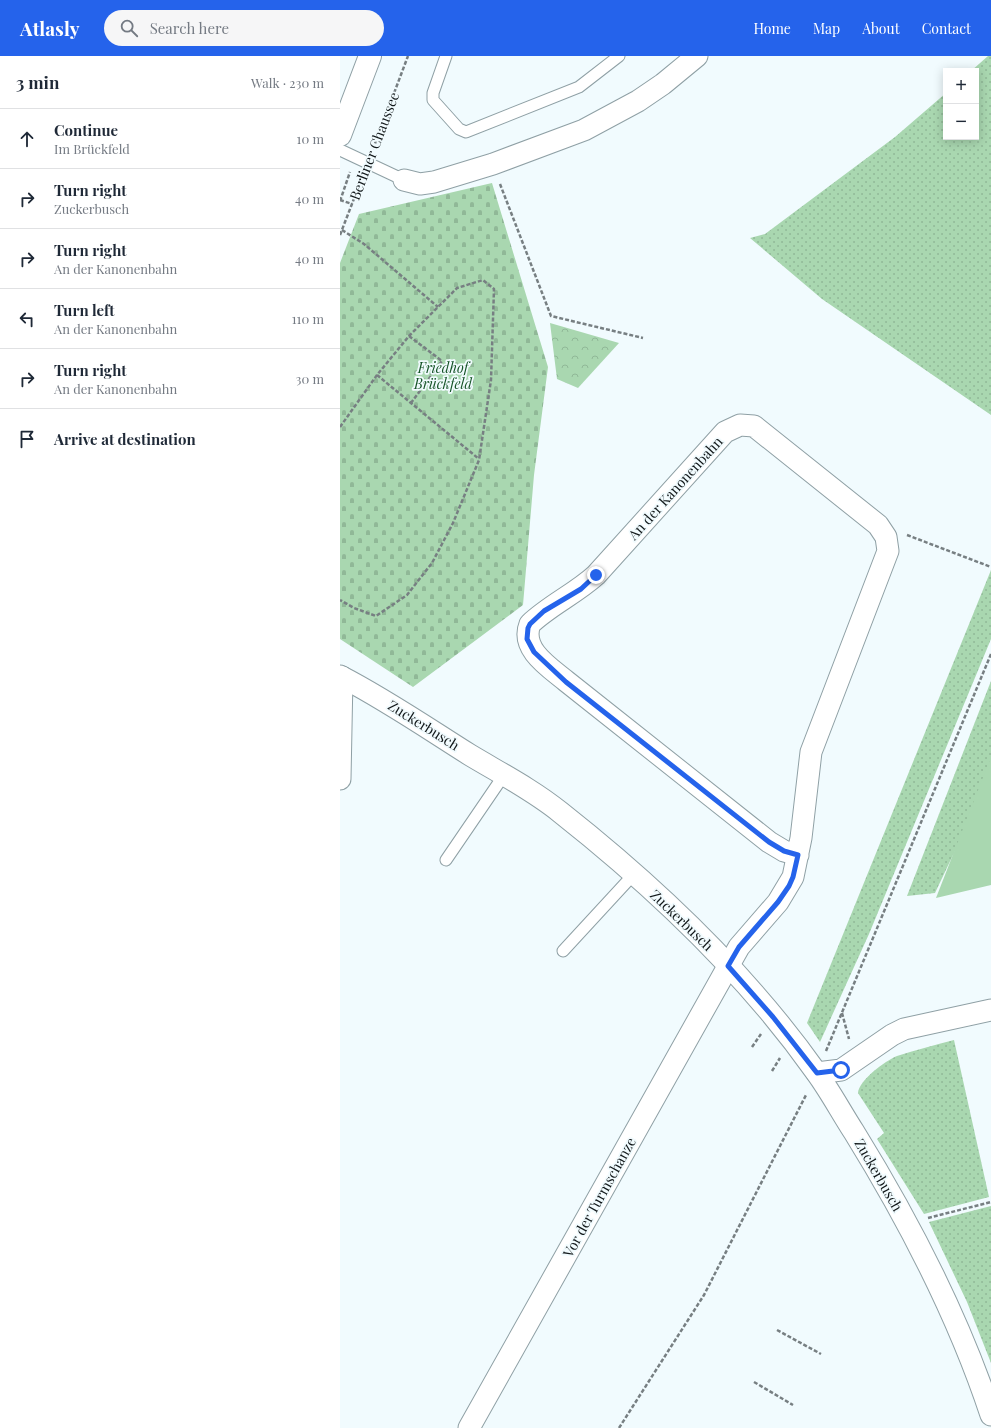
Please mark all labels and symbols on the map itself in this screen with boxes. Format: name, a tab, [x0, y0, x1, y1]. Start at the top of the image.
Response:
street label: Berliner Chaussee	[345, 89, 403, 203]
park label: Friedhof Brückfeld	[413, 358, 472, 393]
street label: An der Kanonenbahn	[623, 432, 727, 544]
route end	[587, 566, 605, 584]
street label: Zuckerbusch	[385, 696, 464, 755]
street label: Zuckerbusch	[646, 885, 718, 955]
route start	[832, 1061, 850, 1079]
street label: Vor der Turmschanze	[558, 1134, 640, 1261]
street label: Zuckerbusch	[851, 1135, 908, 1215]

